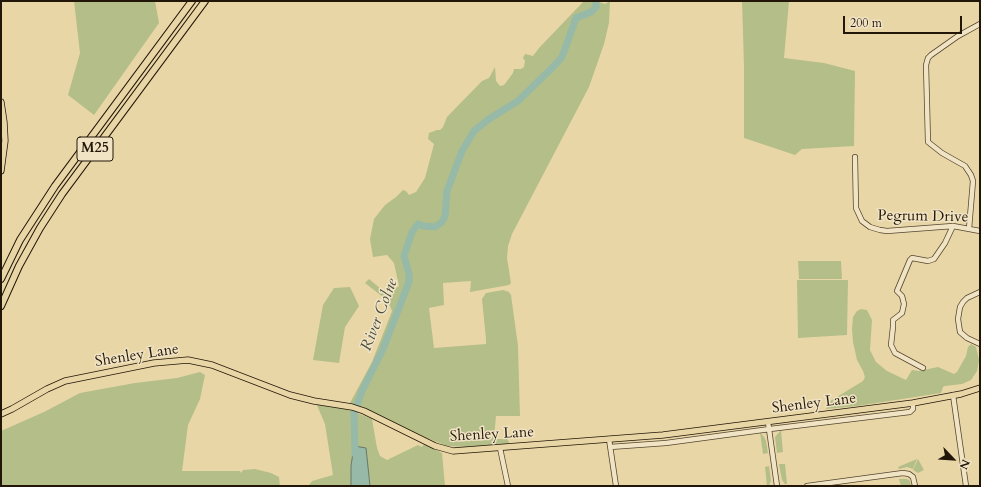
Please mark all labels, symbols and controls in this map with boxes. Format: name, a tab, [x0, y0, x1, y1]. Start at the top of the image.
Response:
scale bar	[845, 8, 964, 34]
text: 200 m	[850, 15, 882, 31]
road number: M25	[77, 137, 113, 161]
street label: Pegrum Drive	[877, 207, 969, 227]
water label: River Colne	[357, 276, 403, 354]
street label: Shenley Lane	[94, 340, 180, 372]
street label: Shenley Lane	[771, 390, 857, 418]
street label: Shenley Lane	[449, 424, 535, 446]
north arrow	[933, 439, 973, 479]
text: N	[956, 457, 973, 472]

